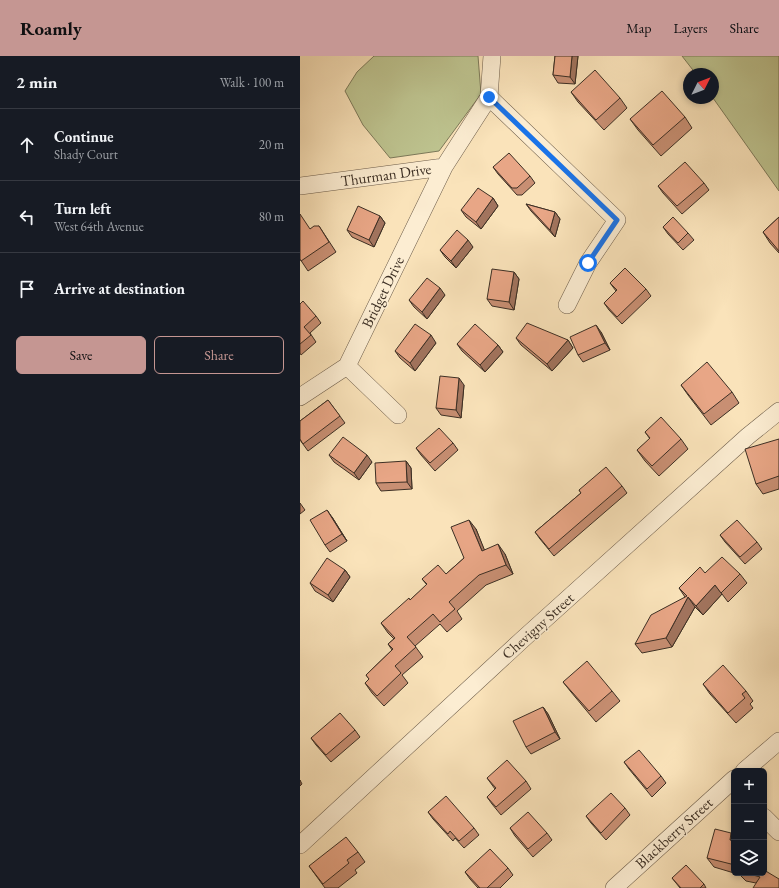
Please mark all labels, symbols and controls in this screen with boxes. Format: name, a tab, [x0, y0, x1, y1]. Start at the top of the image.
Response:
text: Roamly	[20, 16, 82, 41]
text: Map	[626, 19, 651, 37]
text: Layers	[673, 19, 708, 37]
text: Share	[730, 19, 759, 37]
north arrow	[683, 68, 719, 104]
text: 2 min	[16, 71, 57, 93]
text: Walk · 100 m	[220, 74, 284, 91]
route end	[480, 88, 498, 106]
text: Continue	[54, 127, 114, 146]
icon: ahead	[16, 134, 38, 156]
text: 20 m	[259, 136, 284, 153]
text: Shady Court	[54, 146, 118, 163]
street label: Thurman Drive	[339, 159, 433, 190]
text: Turn left	[54, 199, 111, 218]
icon: left	[16, 206, 38, 228]
text: 80 m	[259, 208, 284, 225]
text: West 64th Avenue	[54, 218, 144, 235]
street label: Bridget Drive	[357, 253, 408, 331]
route start	[579, 254, 597, 272]
icon: arrive	[16, 278, 38, 300]
text: Arrive at destination	[54, 279, 185, 298]
button: Save	[16, 336, 146, 374]
button: Share	[154, 336, 284, 374]
street label: Chevigny Street	[498, 588, 578, 663]
map controls	[731, 768, 767, 876]
button: +	[731, 768, 767, 804]
street label: Blackberry Street	[631, 793, 717, 872]
button: −	[731, 804, 767, 840]
button: layers	[731, 840, 767, 876]

